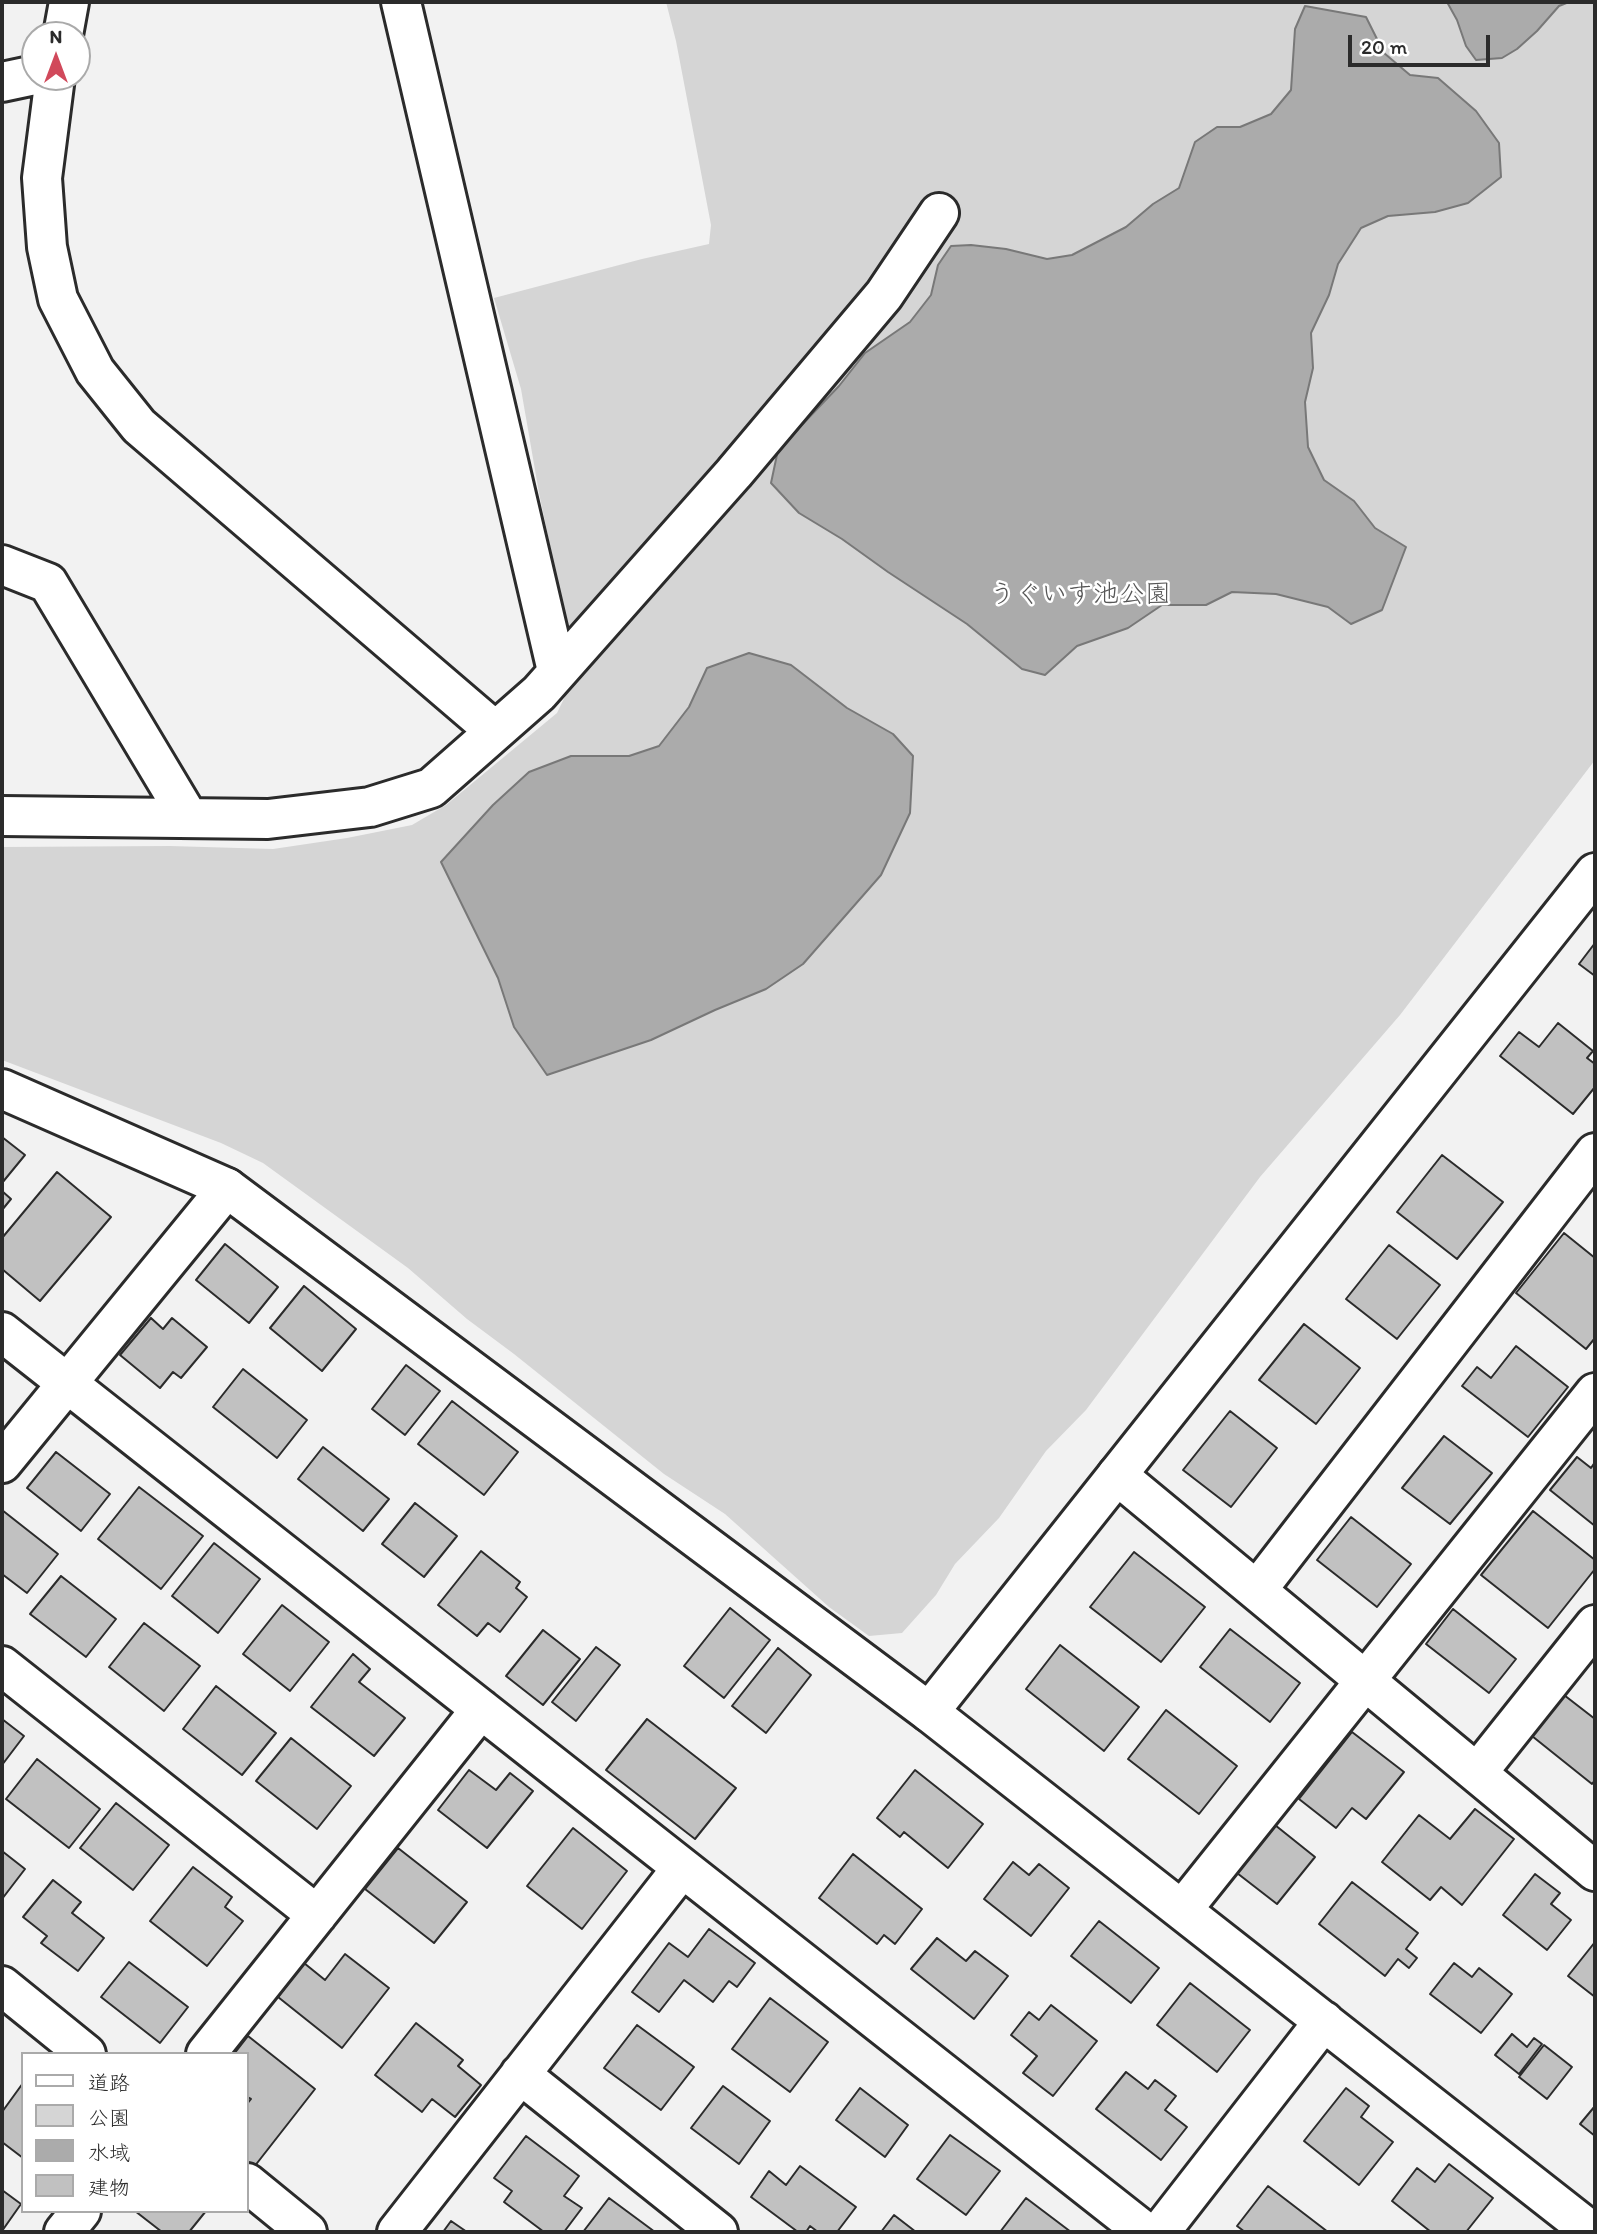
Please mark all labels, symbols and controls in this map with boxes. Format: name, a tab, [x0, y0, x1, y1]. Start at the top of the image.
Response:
north arrow	[21, 21, 91, 91]
scale bar	[1352, 21, 1494, 65]
text: N	[50, 25, 62, 48]
text: 20 m	[1361, 34, 1407, 59]
park label: うぐいす池公園	[989, 579, 1171, 611]
legend	[21, 2052, 248, 2213]
text: 道路	[88, 2070, 130, 2095]
text: 公園	[88, 2105, 130, 2130]
text: 水域	[88, 2140, 130, 2165]
text: 建物	[88, 2175, 130, 2200]

